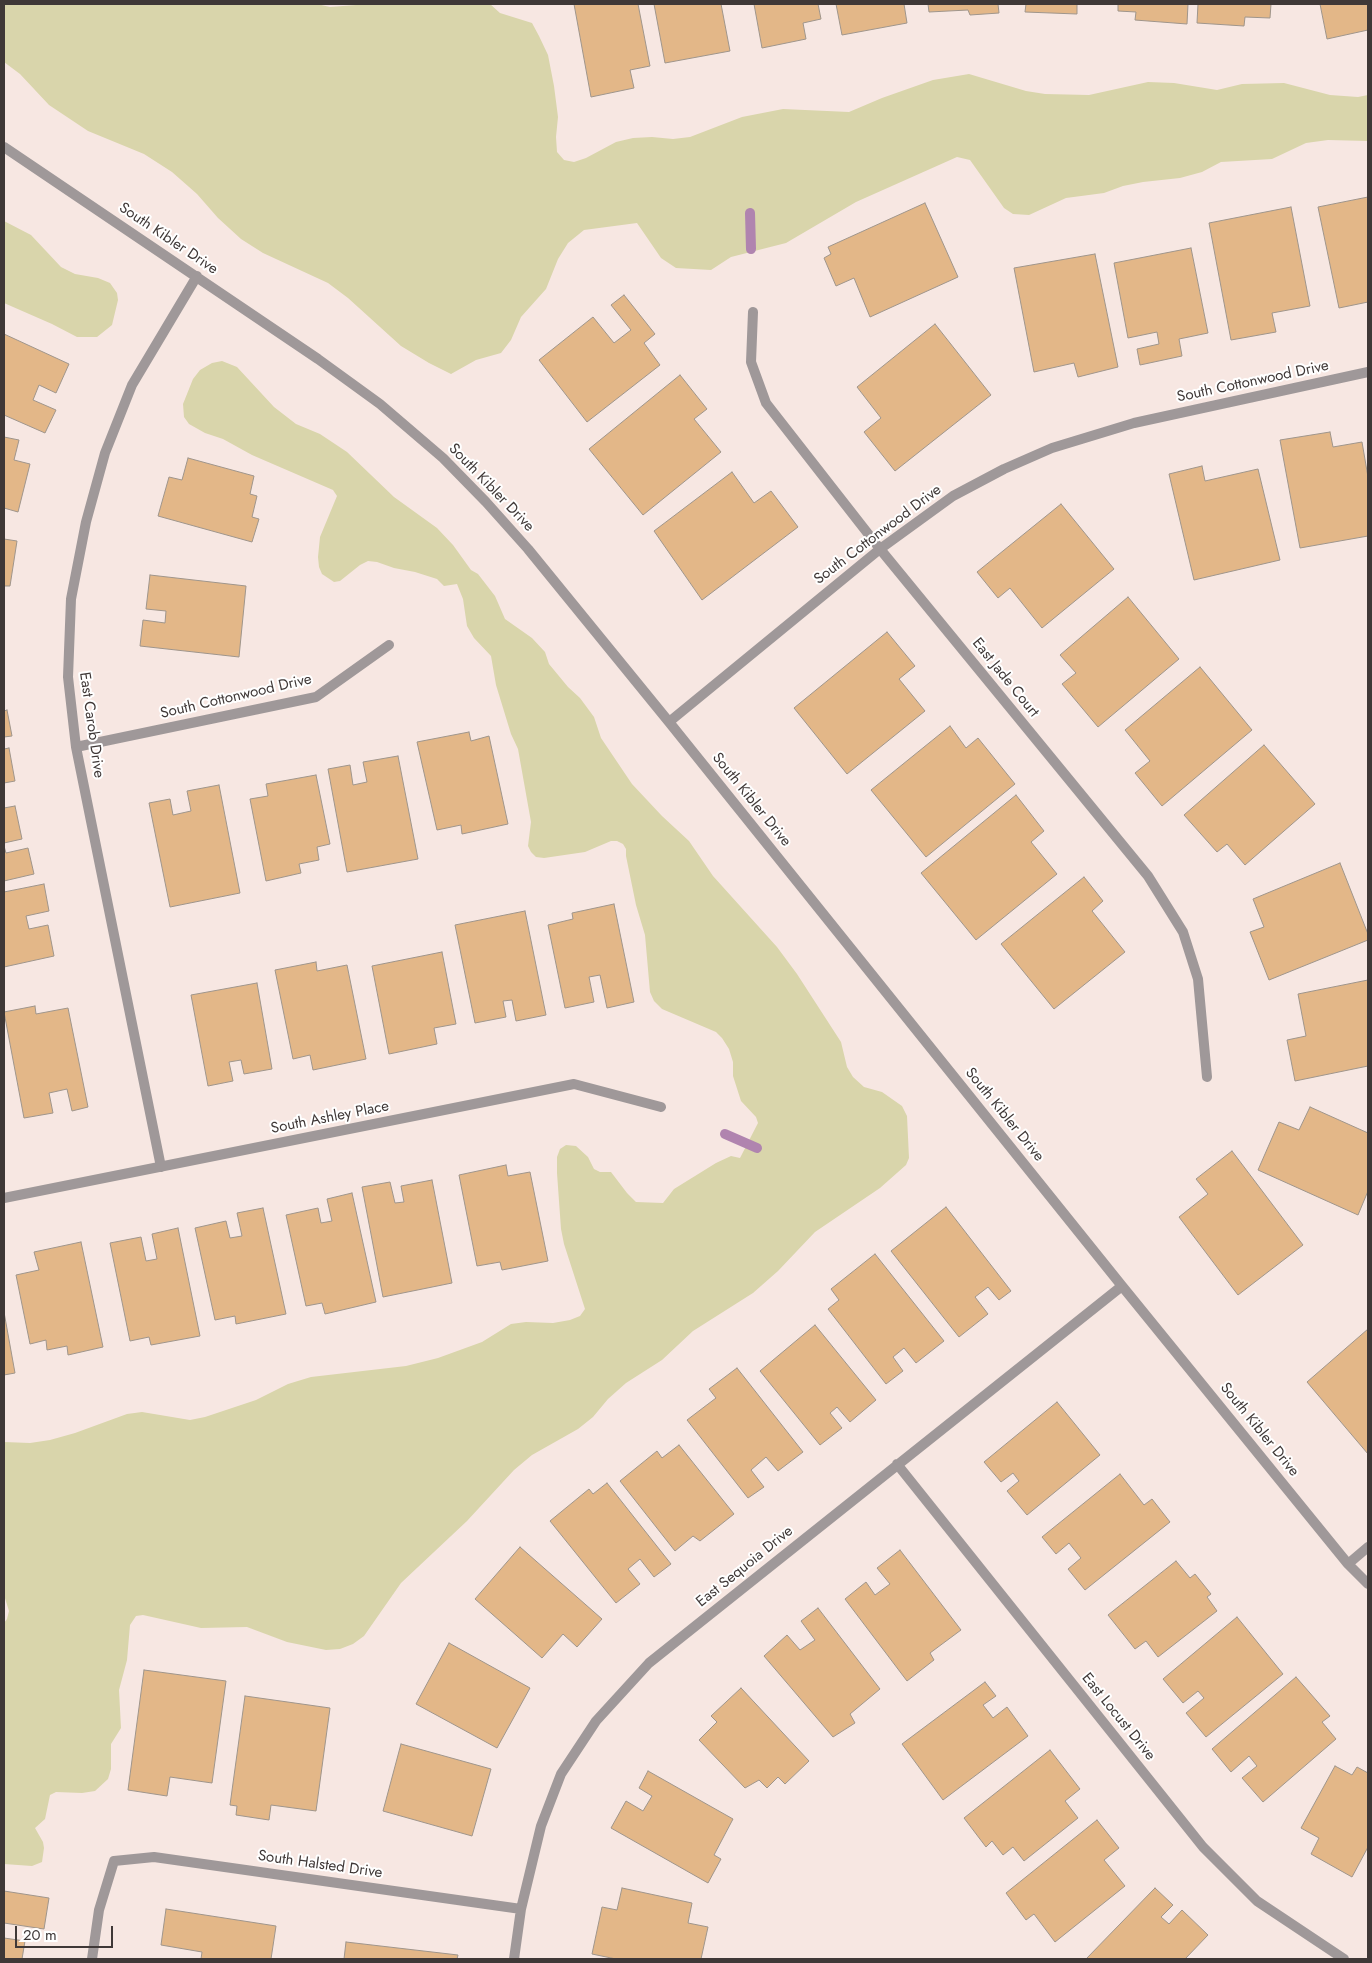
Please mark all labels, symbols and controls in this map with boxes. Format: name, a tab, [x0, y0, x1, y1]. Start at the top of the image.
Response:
street label: South Kibler Drive	[115, 199, 221, 279]
street label: South Cottonwood Drive	[1175, 357, 1331, 407]
street label: South Kibler Drive	[444, 440, 538, 536]
street label: South Cottonwood Drive	[811, 481, 945, 589]
street label: East Jade Court	[968, 635, 1042, 721]
street label: East Carob Drive	[75, 671, 107, 779]
street label: South Cottonwood Drive	[159, 671, 313, 723]
street label: South Kibler Drive	[708, 750, 794, 850]
street label: South Kibler Drive	[961, 1065, 1047, 1165]
street label: South Ashley Place	[269, 1098, 391, 1138]
street label: South Kibler Drive	[1216, 1380, 1302, 1480]
street label: East Sequoia Drive	[693, 1523, 797, 1611]
street label: East Locust Drive	[1077, 1670, 1159, 1764]
street label: South Halsted Drive	[257, 1847, 383, 1883]
scale bar	[18, 1916, 115, 1948]
text: 20 m	[23, 1924, 57, 1946]

